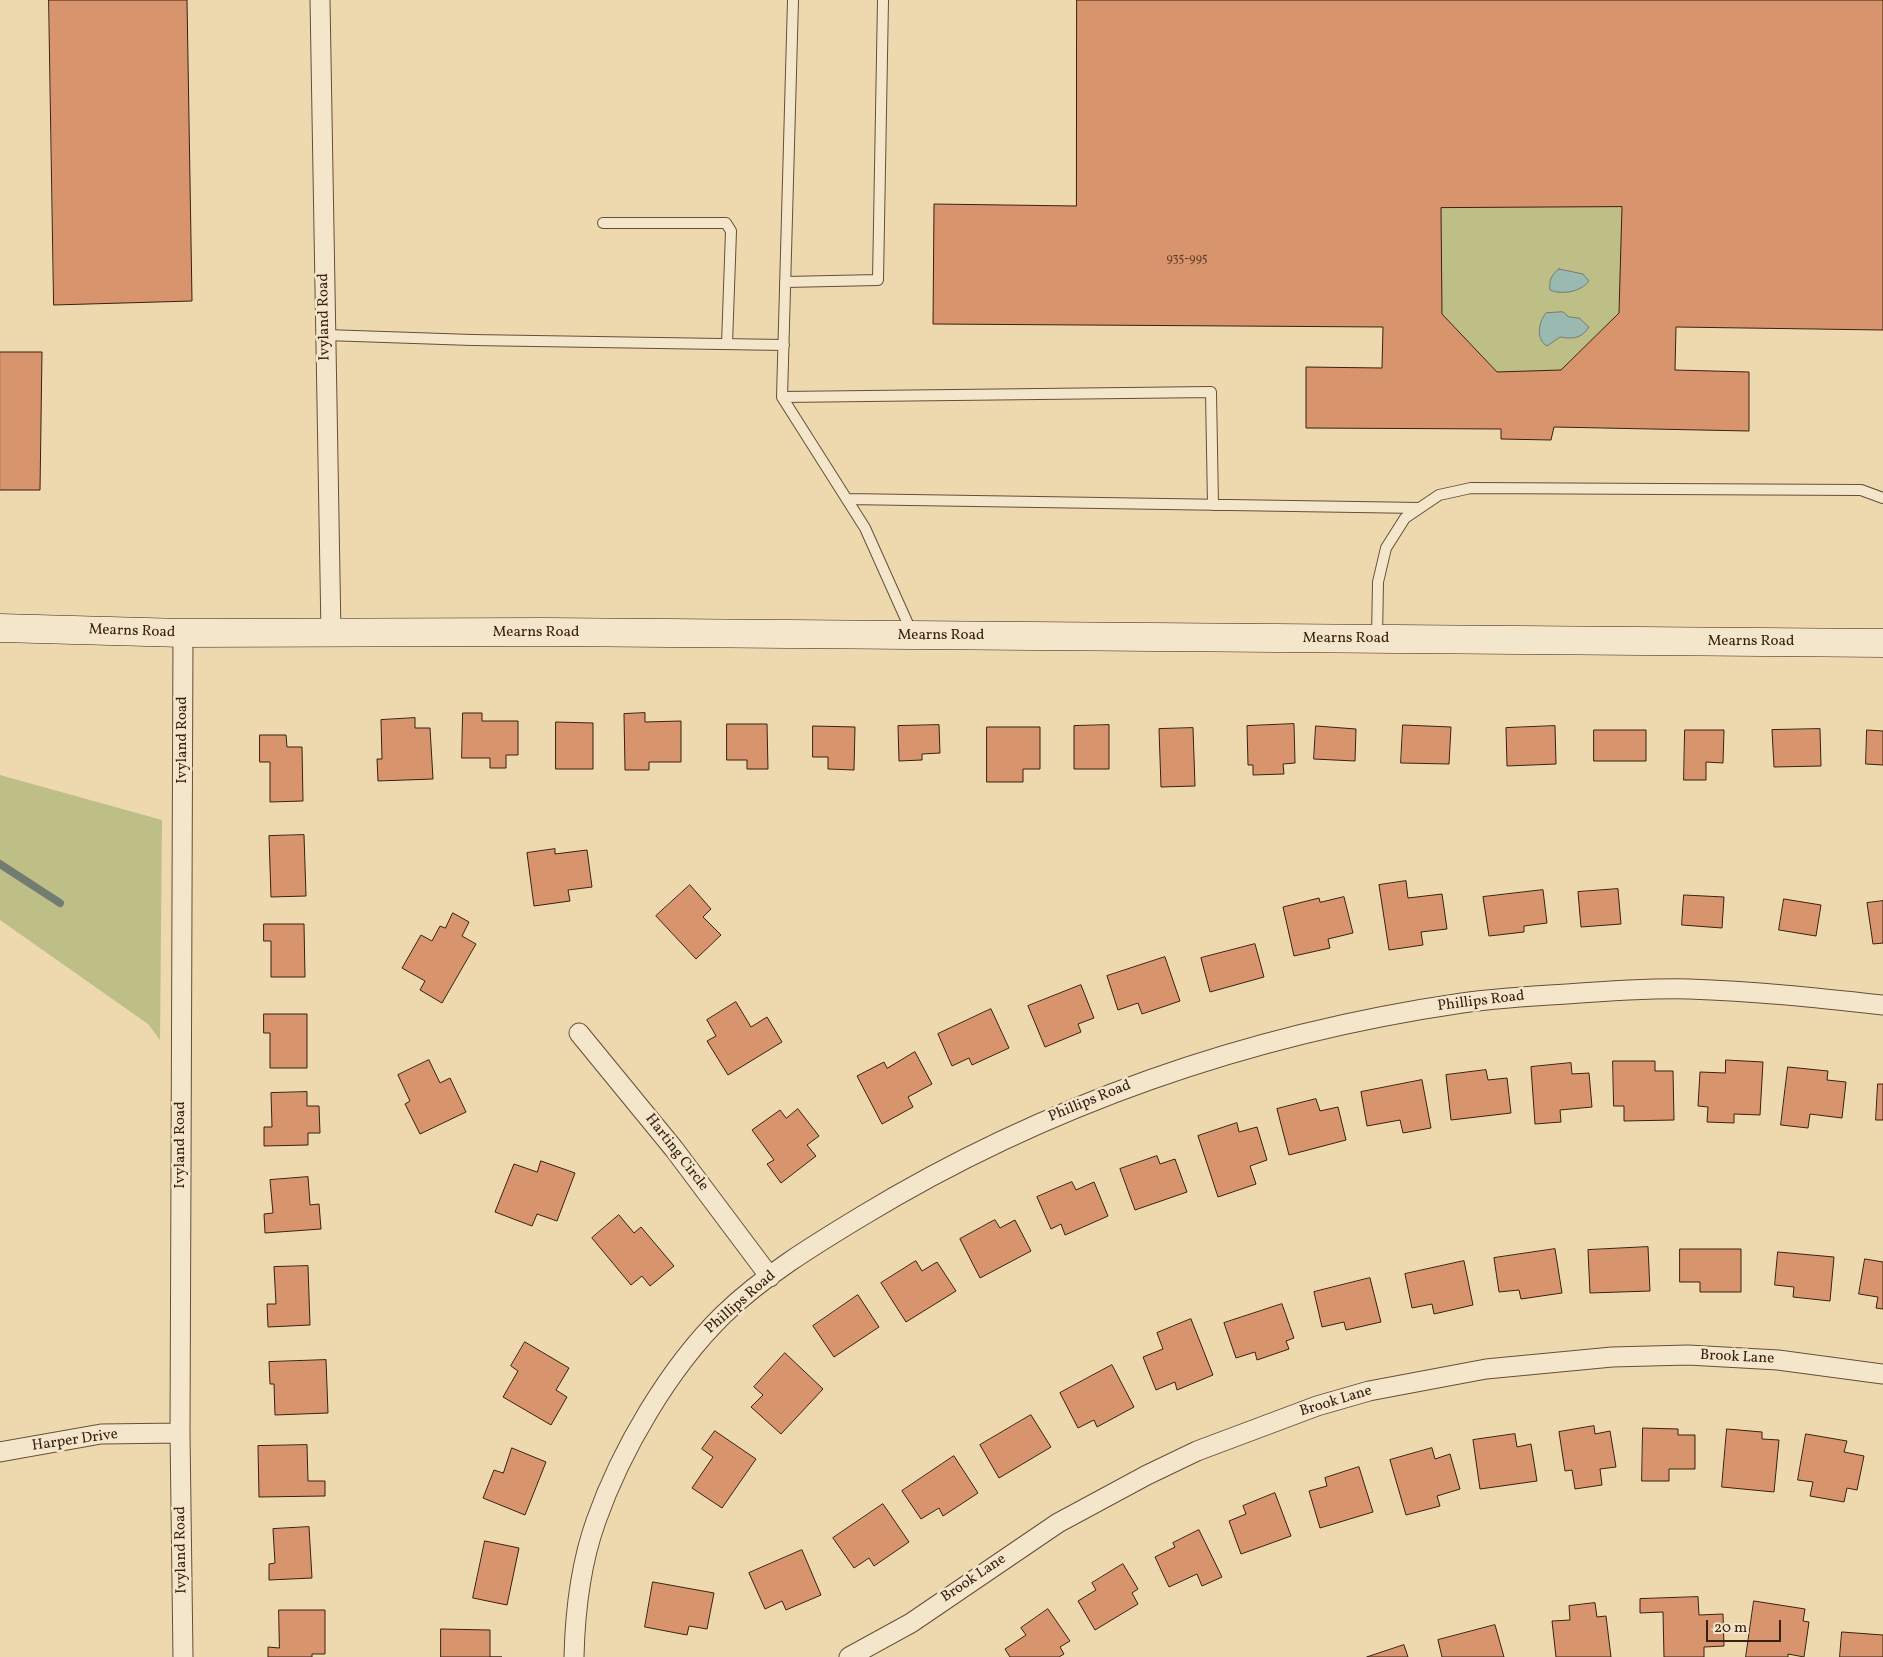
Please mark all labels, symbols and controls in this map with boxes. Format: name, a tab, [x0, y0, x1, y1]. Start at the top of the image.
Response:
house number: 935-995	[1166, 253, 1208, 267]
street label: Ivyland Road	[315, 273, 335, 361]
street label: Mearns Road	[88, 621, 176, 643]
street label: Mearns Road	[493, 624, 579, 642]
street label: Mearns Road	[898, 627, 984, 645]
street label: Mearns Road	[1303, 630, 1389, 648]
street label: Mearns Road	[1708, 633, 1794, 651]
street label: Ivyland Road	[174, 696, 192, 784]
street label: Phillips Road	[1436, 988, 1526, 1016]
street label: Phillips Road	[1046, 1077, 1134, 1127]
street label: Ivyland Road	[172, 1101, 190, 1189]
street label: Harting Circle	[640, 1111, 712, 1195]
street label: Phillips Road	[702, 1267, 780, 1339]
street label: Brook Lane	[1699, 1347, 1775, 1369]
street label: Brook Lane	[1298, 1382, 1374, 1422]
street label: Harper Drive	[31, 1426, 119, 1456]
street label: Ivyland Road	[172, 1506, 192, 1594]
street label: Brook Lane	[938, 1551, 1010, 1607]
scale bar	[1708, 1610, 1783, 1642]
text: 20 m	[1714, 1618, 1747, 1639]

